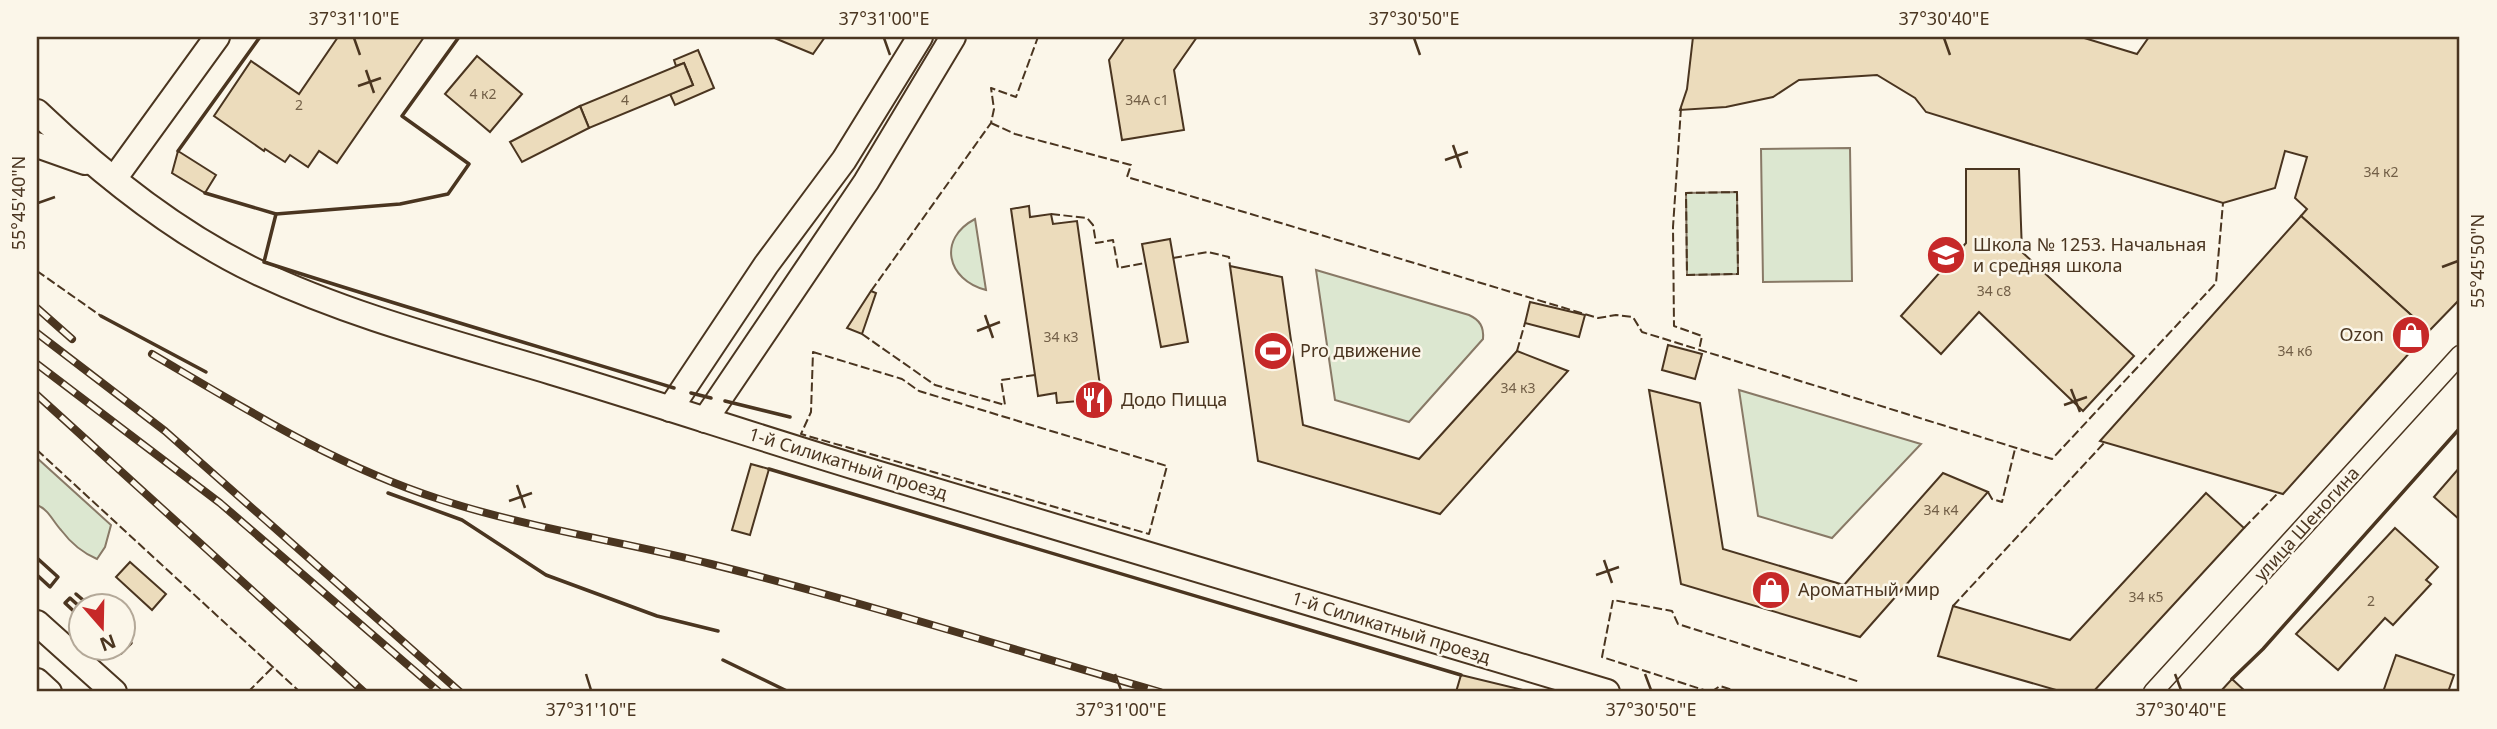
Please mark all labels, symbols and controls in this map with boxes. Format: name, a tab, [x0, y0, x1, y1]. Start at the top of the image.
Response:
text: 37°31'10"E	[309, 6, 399, 30]
text: 37°31'00"E	[839, 6, 929, 30]
text: 37°30'50"E	[1369, 6, 1459, 30]
text: 37°30'40"E	[1899, 6, 1989, 30]
house number: 4 к2	[469, 84, 497, 103]
house number: 4	[621, 90, 629, 109]
house number: 34А с1	[1125, 90, 1169, 109]
house number: 2	[295, 95, 303, 114]
text: 55°45'40"N	[6, 156, 30, 250]
house number: 34 к2	[2363, 162, 2399, 181]
text: 55°45'50"N	[2465, 214, 2489, 308]
place label: Школа № 1253. Начальная и средняя школа	[1973, 232, 2206, 277]
school or university icon: Школа № 1253. Начальная и средняя школа	[1925, 234, 1967, 276]
house number: 34 с8	[1977, 281, 2011, 300]
shop icon: Ozon	[2390, 314, 2432, 356]
place label: Ozon	[2339, 322, 2384, 346]
house number: 34 к3	[1043, 327, 1079, 346]
sports icon: Pro движение	[1252, 330, 1294, 372]
place label: Pro движение	[1300, 338, 1421, 362]
house number: 34 к6	[2277, 341, 2313, 360]
house number: 34 к3	[1500, 378, 1536, 397]
restaurant icon: Додо Пицца	[1073, 379, 1115, 421]
place label: Додо Пицца	[1121, 387, 1227, 411]
street label: 1-й Силикатный проезд	[746, 421, 951, 505]
street label: улица Шеногина	[2248, 461, 2364, 586]
house number: 34 к4	[1923, 500, 1959, 519]
shop icon: Ароматный мир	[1750, 569, 1792, 611]
place label: Ароматный мир	[1798, 577, 1940, 601]
street label: 1-й Силикатный проезд	[1289, 585, 1494, 669]
house number: 34 к5	[2128, 587, 2164, 606]
house number: 2	[2367, 591, 2375, 610]
north arrow	[66, 592, 136, 662]
text: N	[96, 628, 120, 658]
text: 37°31'10"E	[546, 697, 636, 721]
text: 37°31'00"E	[1076, 697, 1166, 721]
text: 37°30'50"E	[1606, 697, 1696, 721]
text: 37°30'40"E	[2136, 697, 2226, 721]

